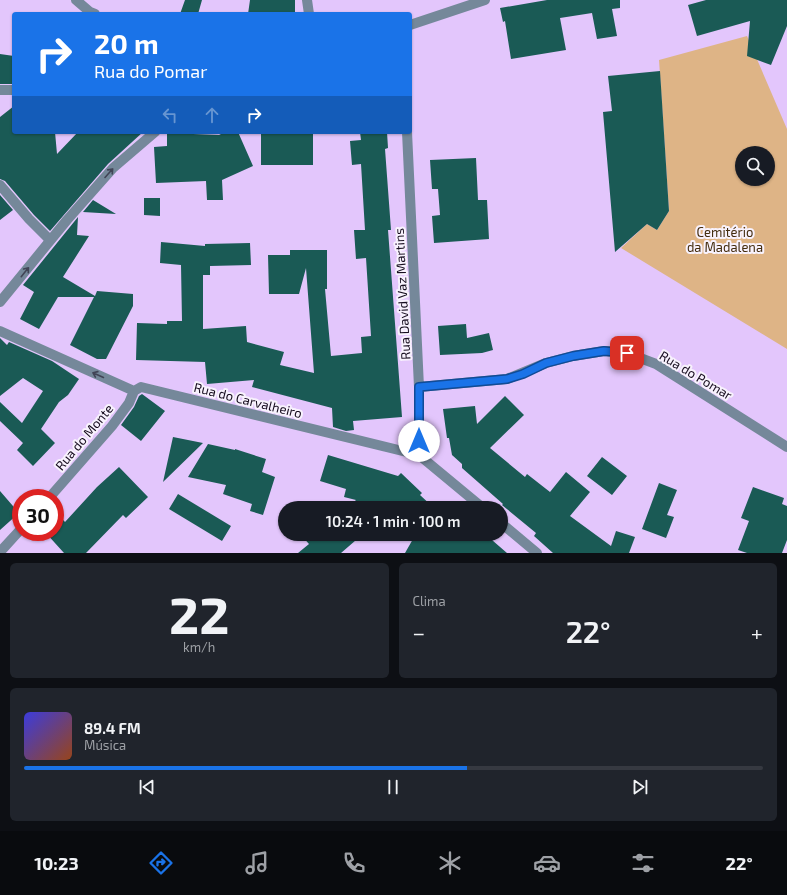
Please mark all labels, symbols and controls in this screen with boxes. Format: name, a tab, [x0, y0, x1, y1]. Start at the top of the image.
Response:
text: 20 m	[94, 26, 159, 60]
icon: right	[28, 28, 80, 80]
text: Rua do Pomar	[94, 60, 207, 82]
icon: left	[159, 104, 181, 126]
icon: ahead	[201, 104, 223, 126]
icon: right	[243, 104, 265, 126]
map controls	[735, 146, 775, 186]
button: search	[735, 146, 775, 186]
one-way arrow	[104, 168, 114, 178]
park label: Cemitério da Madalena	[687, 224, 763, 255]
street label: Rua David Vaz Martins	[391, 228, 413, 360]
one-way arrow	[20, 266, 29, 277]
pin	[610, 336, 644, 370]
icon: arrive	[616, 342, 638, 364]
street label: Rua do Pomar	[657, 347, 735, 403]
one-way arrow	[93, 371, 105, 378]
street label: Rua do Carvalheiro	[192, 379, 304, 421]
street label: Rua do Monte	[52, 401, 116, 473]
position arrow	[398, 420, 440, 462]
speed limit sign: 30	[12, 489, 64, 541]
text: 10:24 · 1 min · 100 m	[326, 512, 460, 530]
text: 22	[169, 582, 229, 644]
text: Clima	[413, 593, 446, 609]
text: 22°	[566, 613, 611, 649]
text: −	[413, 619, 425, 645]
text: +	[751, 619, 763, 645]
text: km/h	[183, 639, 215, 655]
text: 89.4 FM	[84, 719, 141, 737]
text: Música	[84, 737, 126, 753]
icon: previous	[136, 776, 158, 798]
icon: pause	[382, 776, 404, 798]
icon: next	[629, 776, 651, 798]
icon: directions	[147, 849, 175, 877]
icon: music	[243, 849, 271, 877]
icon: phone	[340, 849, 368, 877]
icon: climate	[436, 849, 464, 877]
icon: car	[533, 849, 561, 877]
icon: filters	[629, 849, 657, 877]
text: 10:23	[34, 852, 79, 874]
text: 22°	[726, 852, 753, 874]

